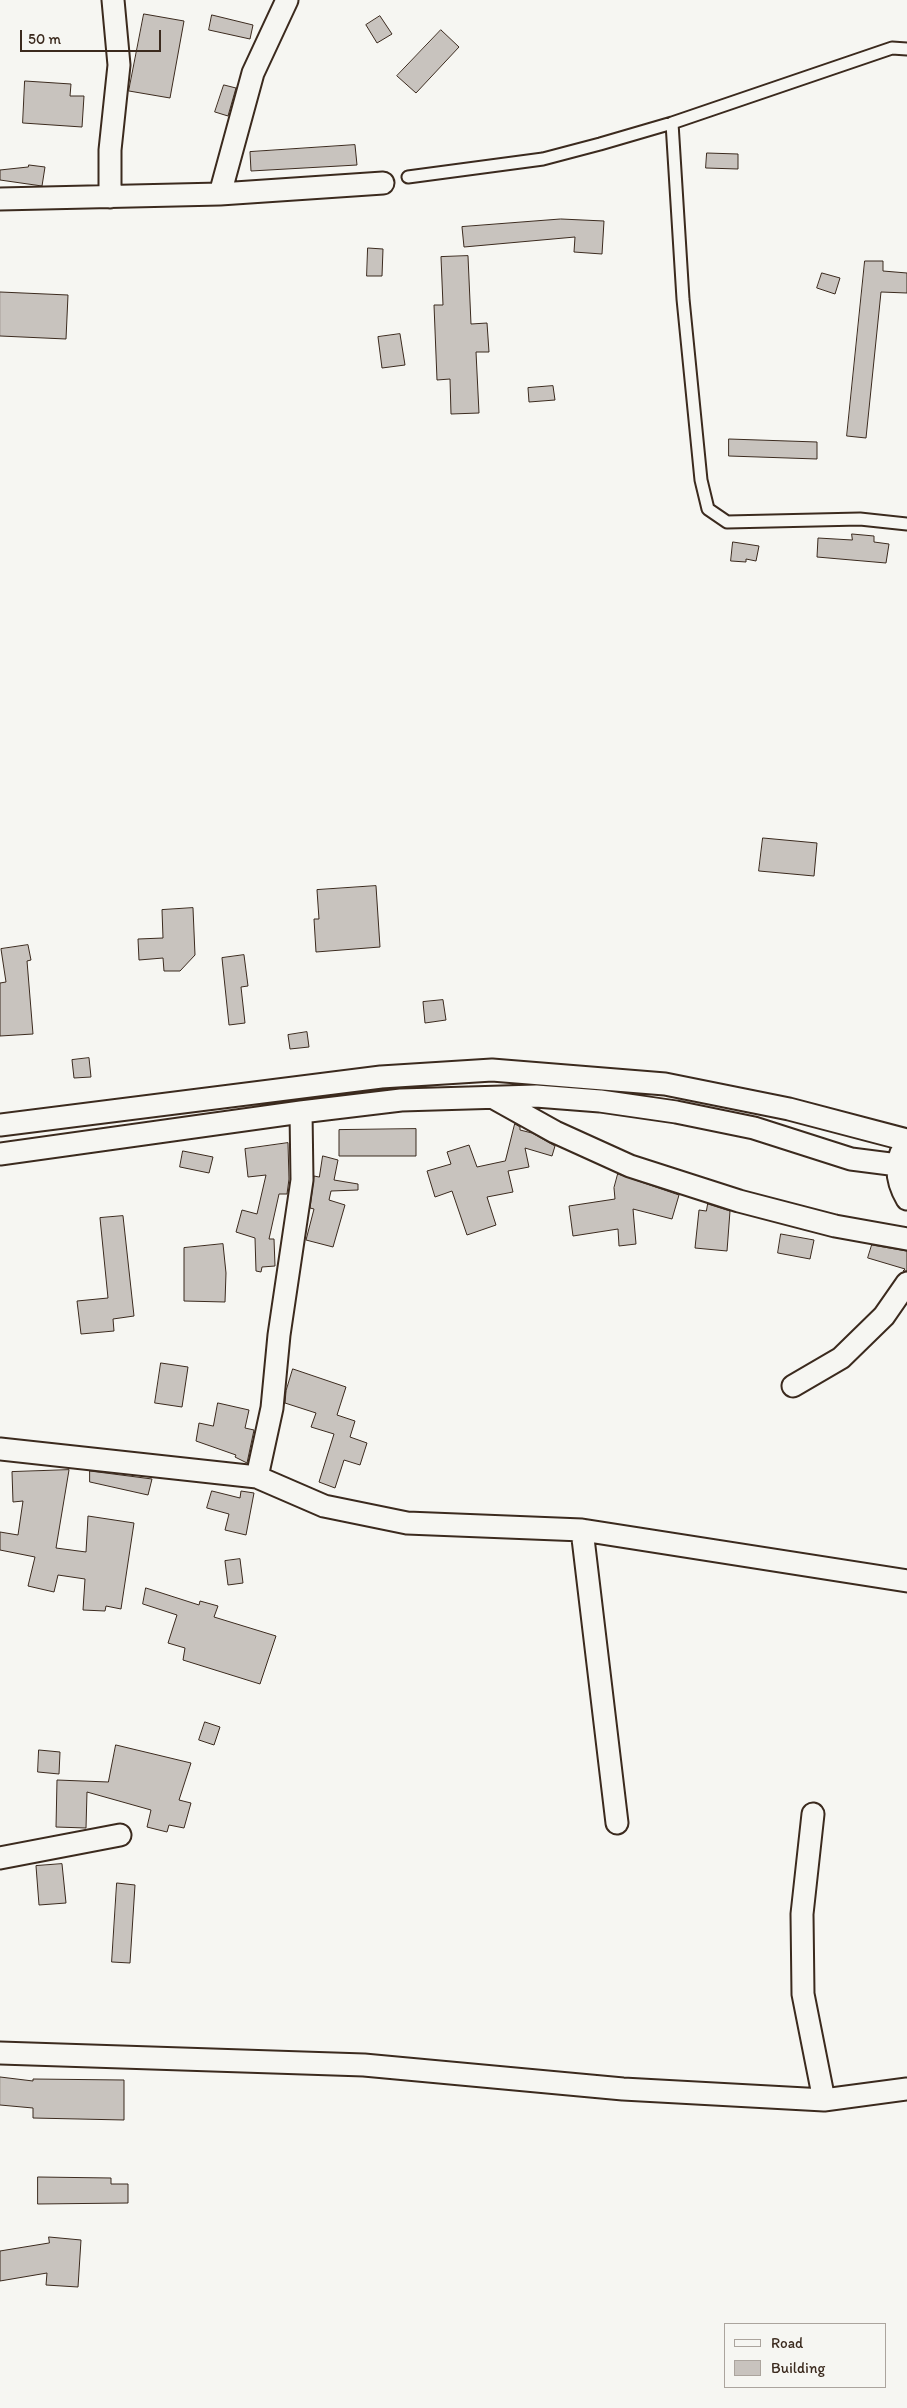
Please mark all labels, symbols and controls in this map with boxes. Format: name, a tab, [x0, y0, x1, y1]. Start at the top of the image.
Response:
scale bar	[22, 20, 164, 52]
text: 50 m	[28, 30, 61, 48]
legend	[724, 2323, 887, 2388]
text: Road	[771, 2334, 803, 2352]
text: Building	[771, 2359, 825, 2377]

